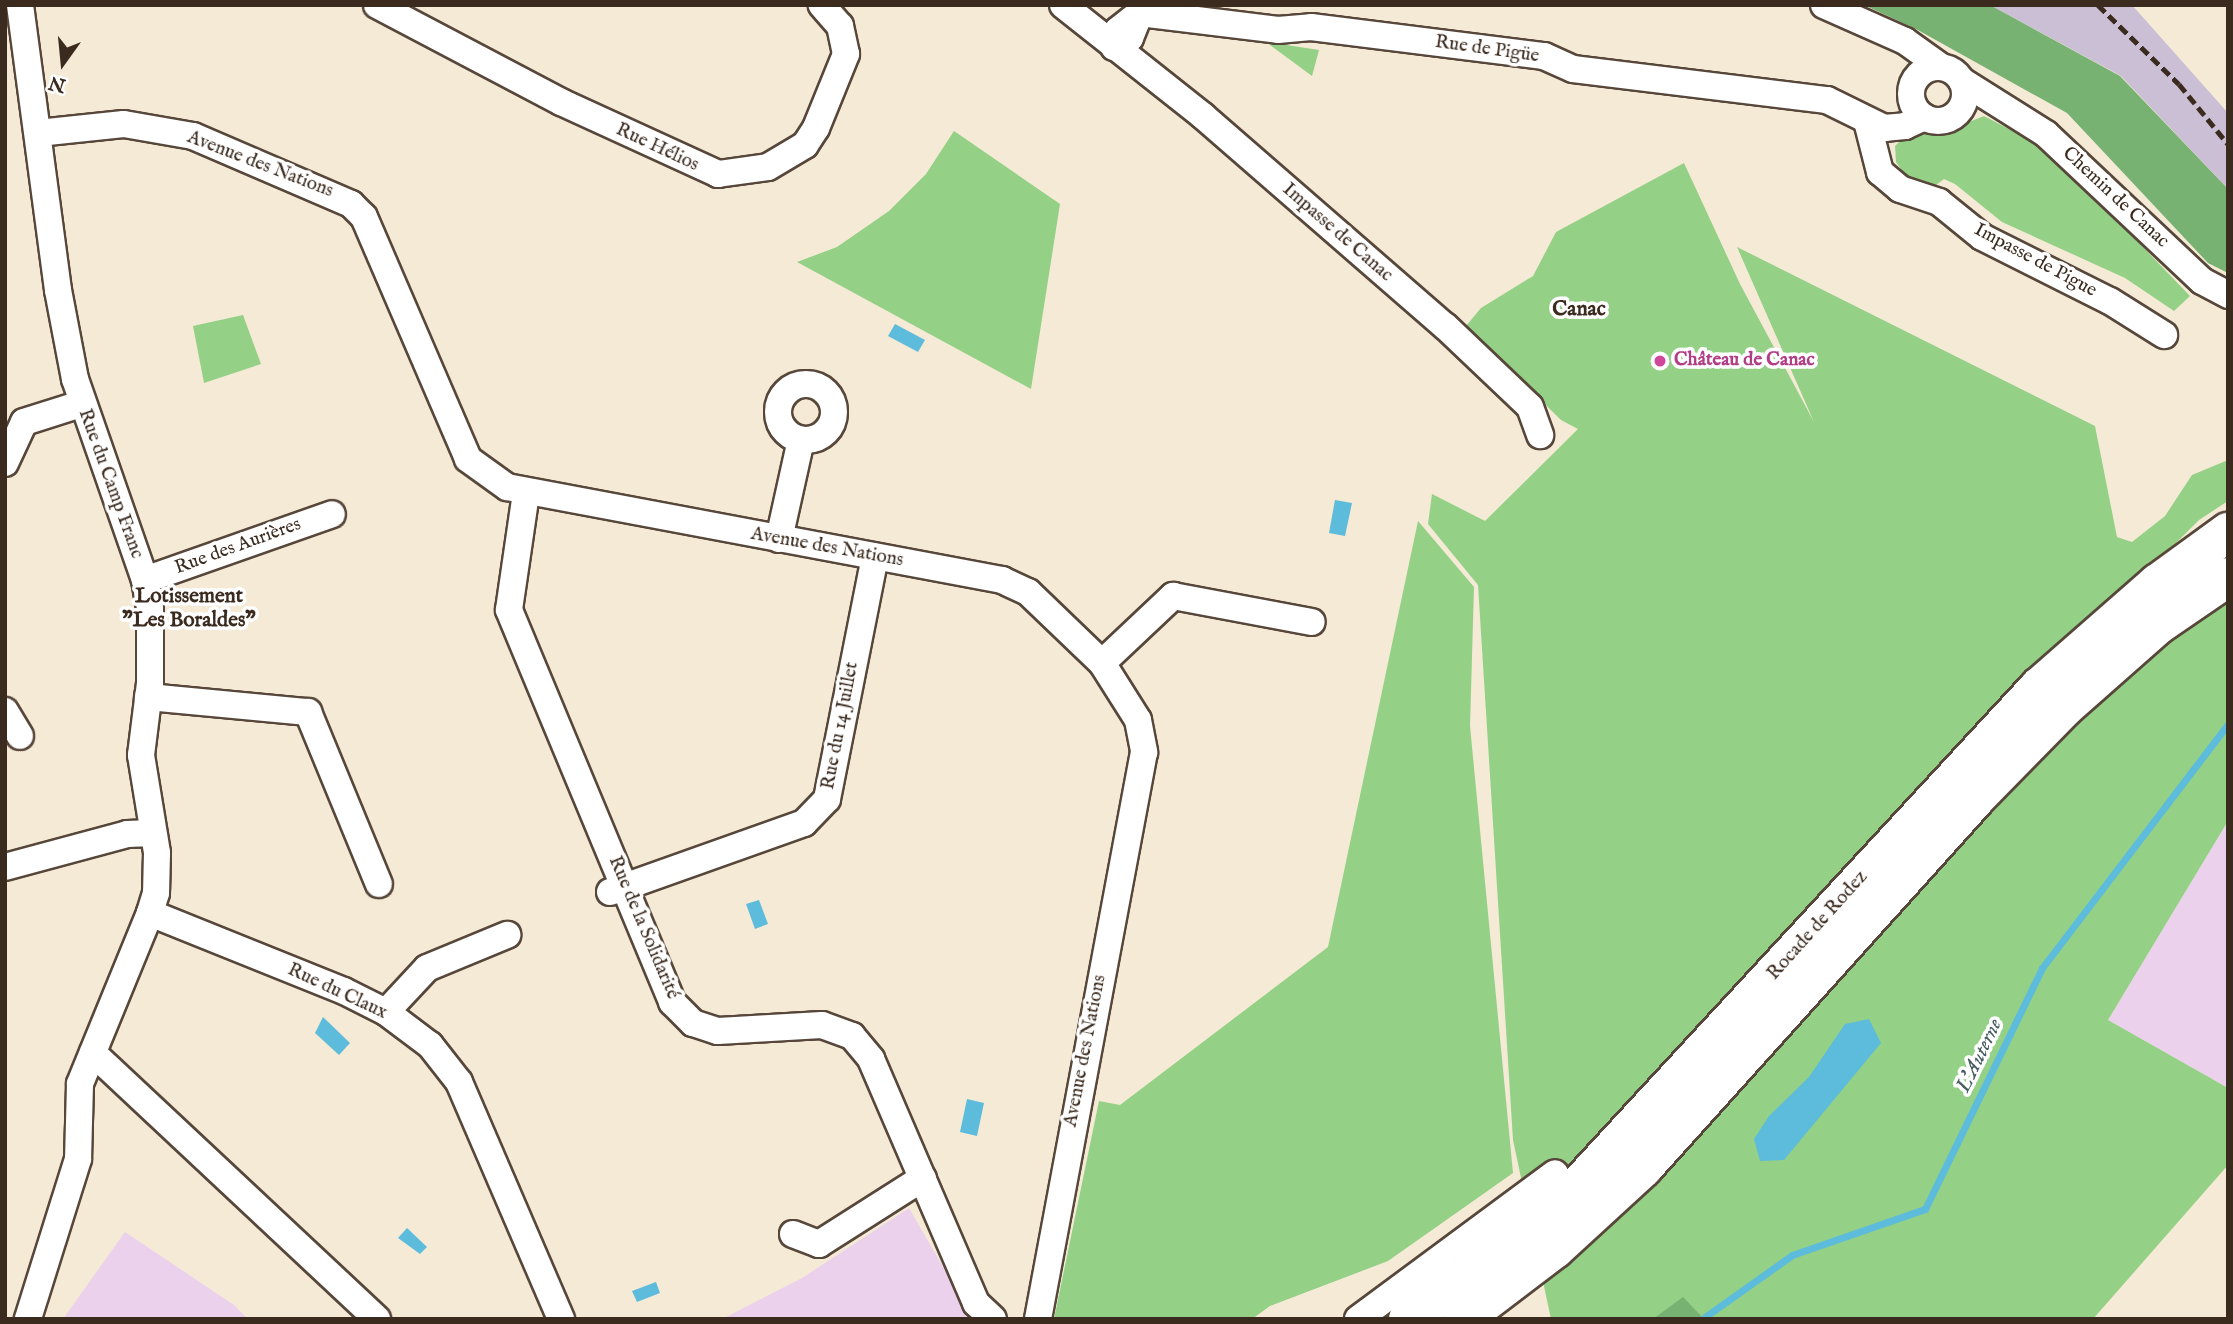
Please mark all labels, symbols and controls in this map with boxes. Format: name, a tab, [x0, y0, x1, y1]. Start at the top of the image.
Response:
north arrow	[28, 28, 98, 98]
street label: Rue de Pigüe	[1433, 31, 1541, 69]
text: N	[47, 70, 69, 97]
street label: Rue Hélios	[612, 119, 702, 177]
street label: Avenue des Nations	[184, 127, 336, 203]
street label: Chemin de Canac	[2057, 143, 2173, 253]
street label: Impasse de Canac	[1277, 179, 1397, 287]
street label: Impasse de Pigue	[1970, 219, 2100, 303]
district label: Canac	[1552, 297, 1606, 323]
place label: Château de Canac	[1674, 350, 1815, 372]
marker: Château de Canac	[1652, 353, 1668, 369]
street label: Rue du Camp Franc	[72, 406, 148, 562]
street label: Rue des Aurières	[172, 514, 304, 580]
street label: Avenue des Nations	[749, 523, 905, 573]
district label: Lotissement "Les Boraldes"	[122, 584, 256, 634]
street label: Rue du 14 Juillet	[817, 660, 865, 792]
street label: Rue de la Solidarité	[603, 853, 683, 1003]
street label: Rocade de Rodez	[1763, 867, 1873, 985]
street label: Rue du Claux	[284, 959, 390, 1025]
street label: Avenue des Nations	[1060, 973, 1112, 1129]
water label: L'Auterne	[1951, 1015, 2009, 1097]

